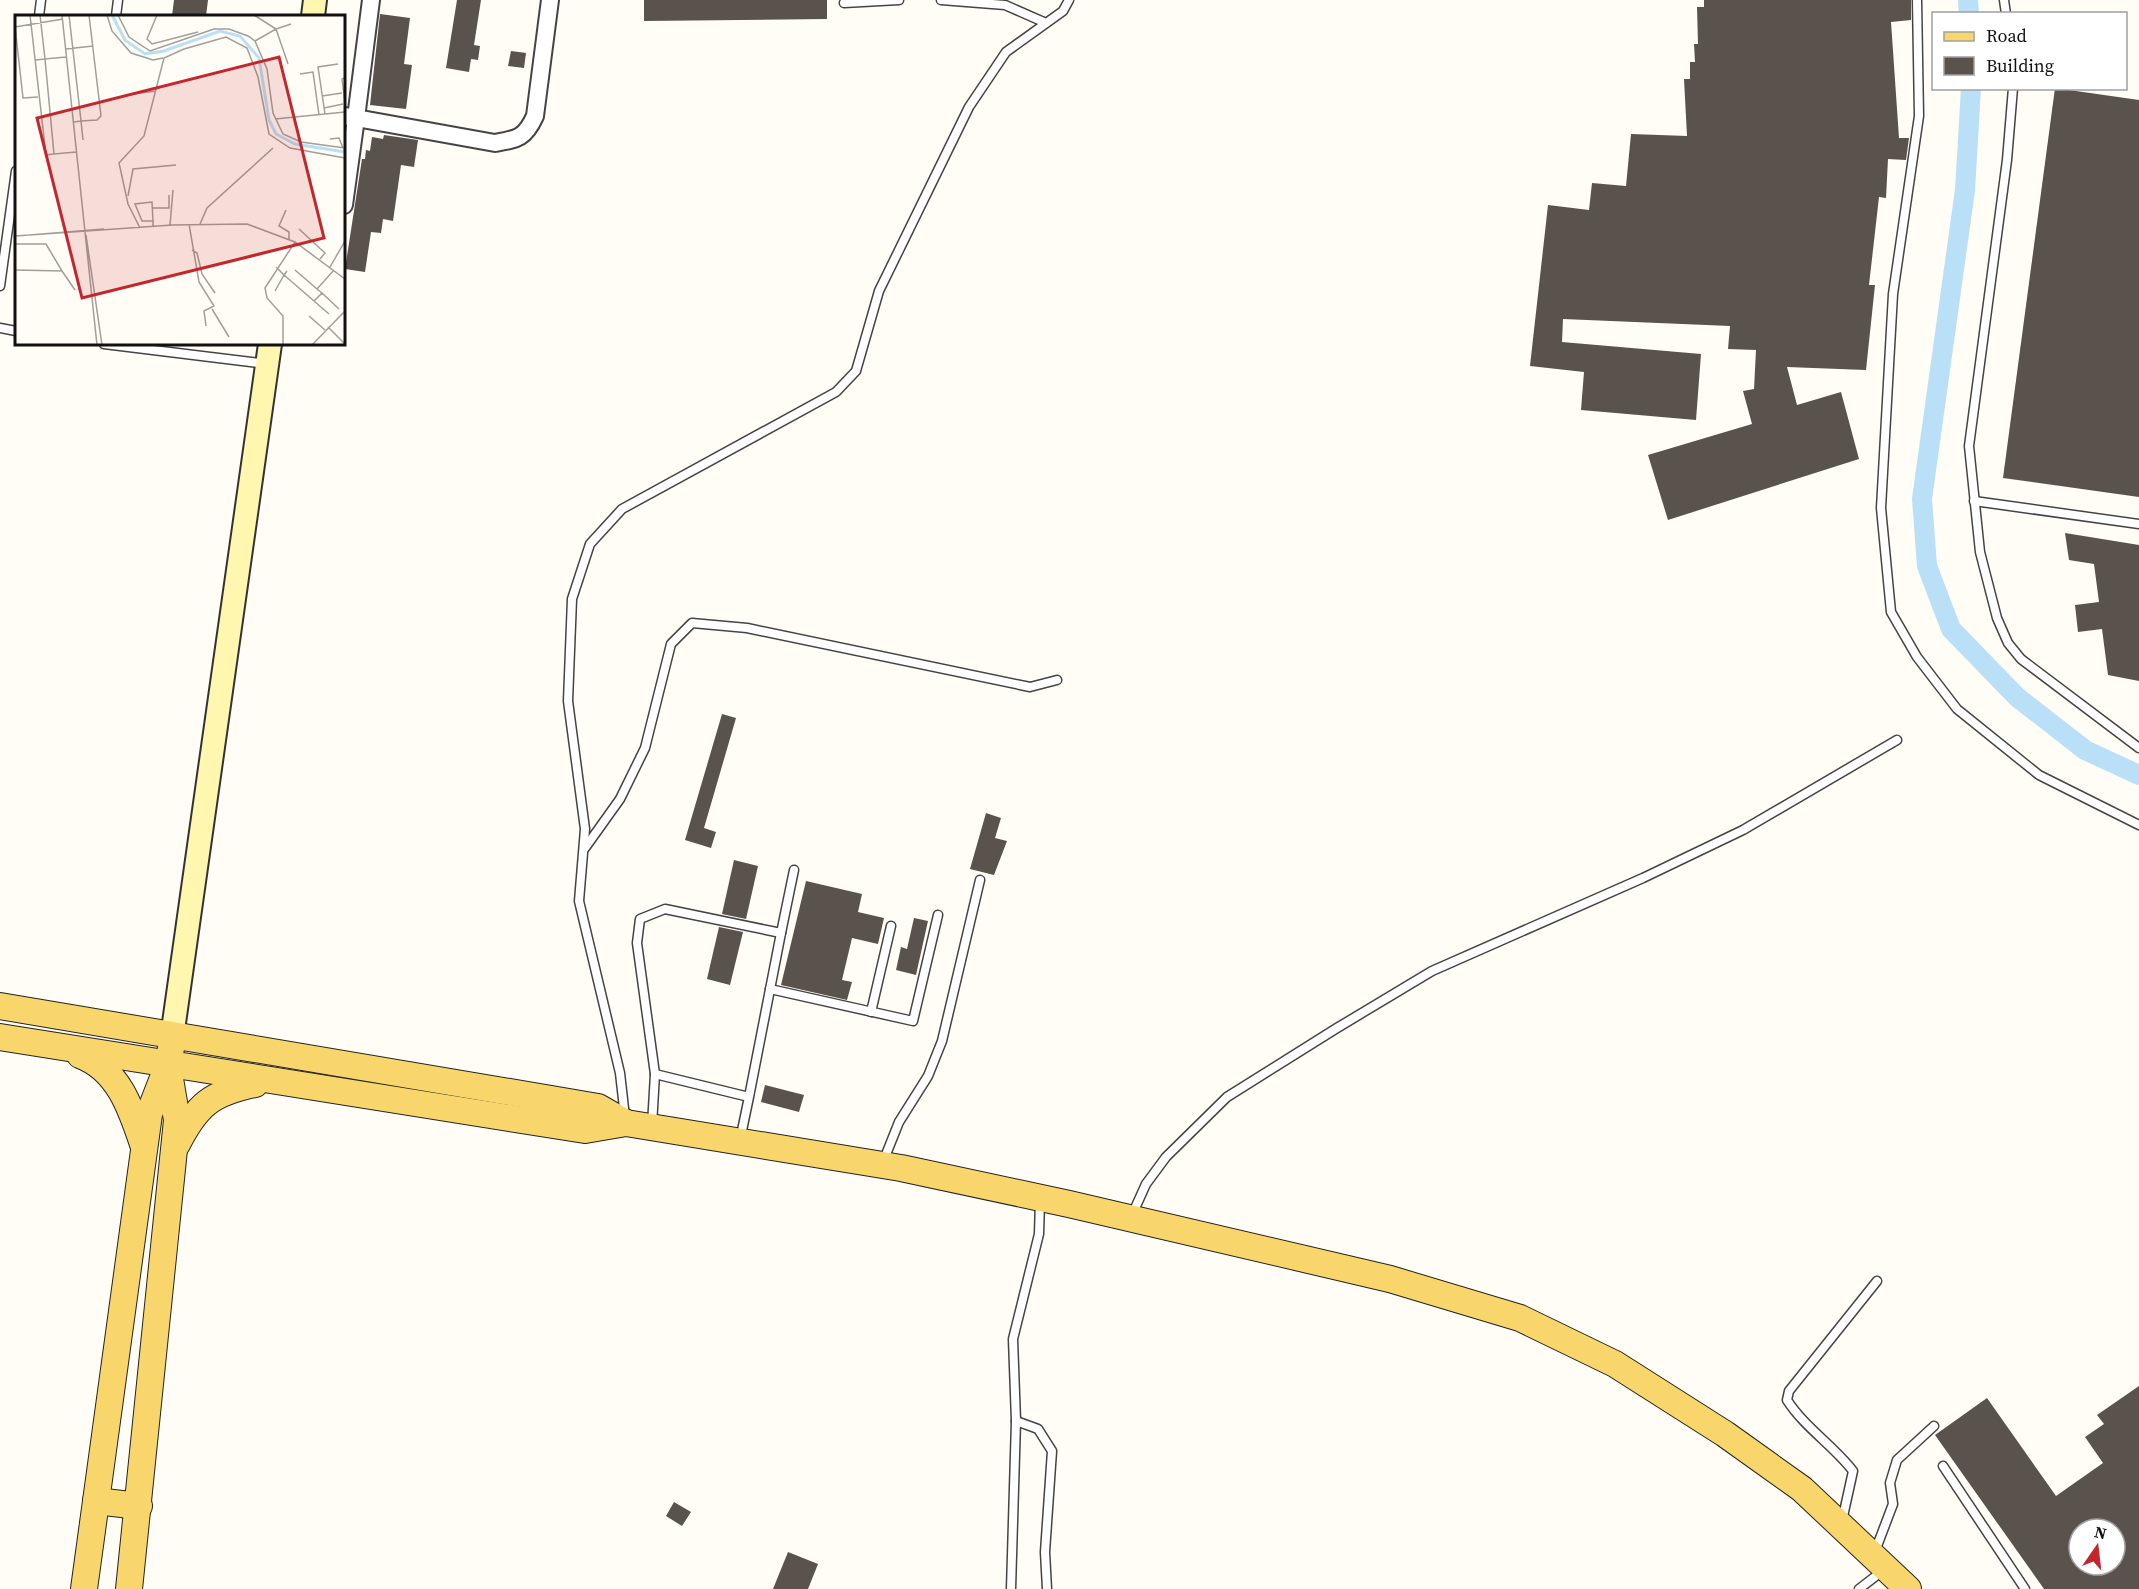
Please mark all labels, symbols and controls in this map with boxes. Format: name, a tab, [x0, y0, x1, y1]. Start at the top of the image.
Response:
legend	[1932, 12, 2127, 90]
inset map	[15, 15, 345, 345]
text: Road	[1986, 23, 2027, 48]
text: Building	[1986, 53, 2054, 78]
north arrow	[2067, 1517, 2127, 1577]
text: N	[2092, 1520, 2109, 1545]

